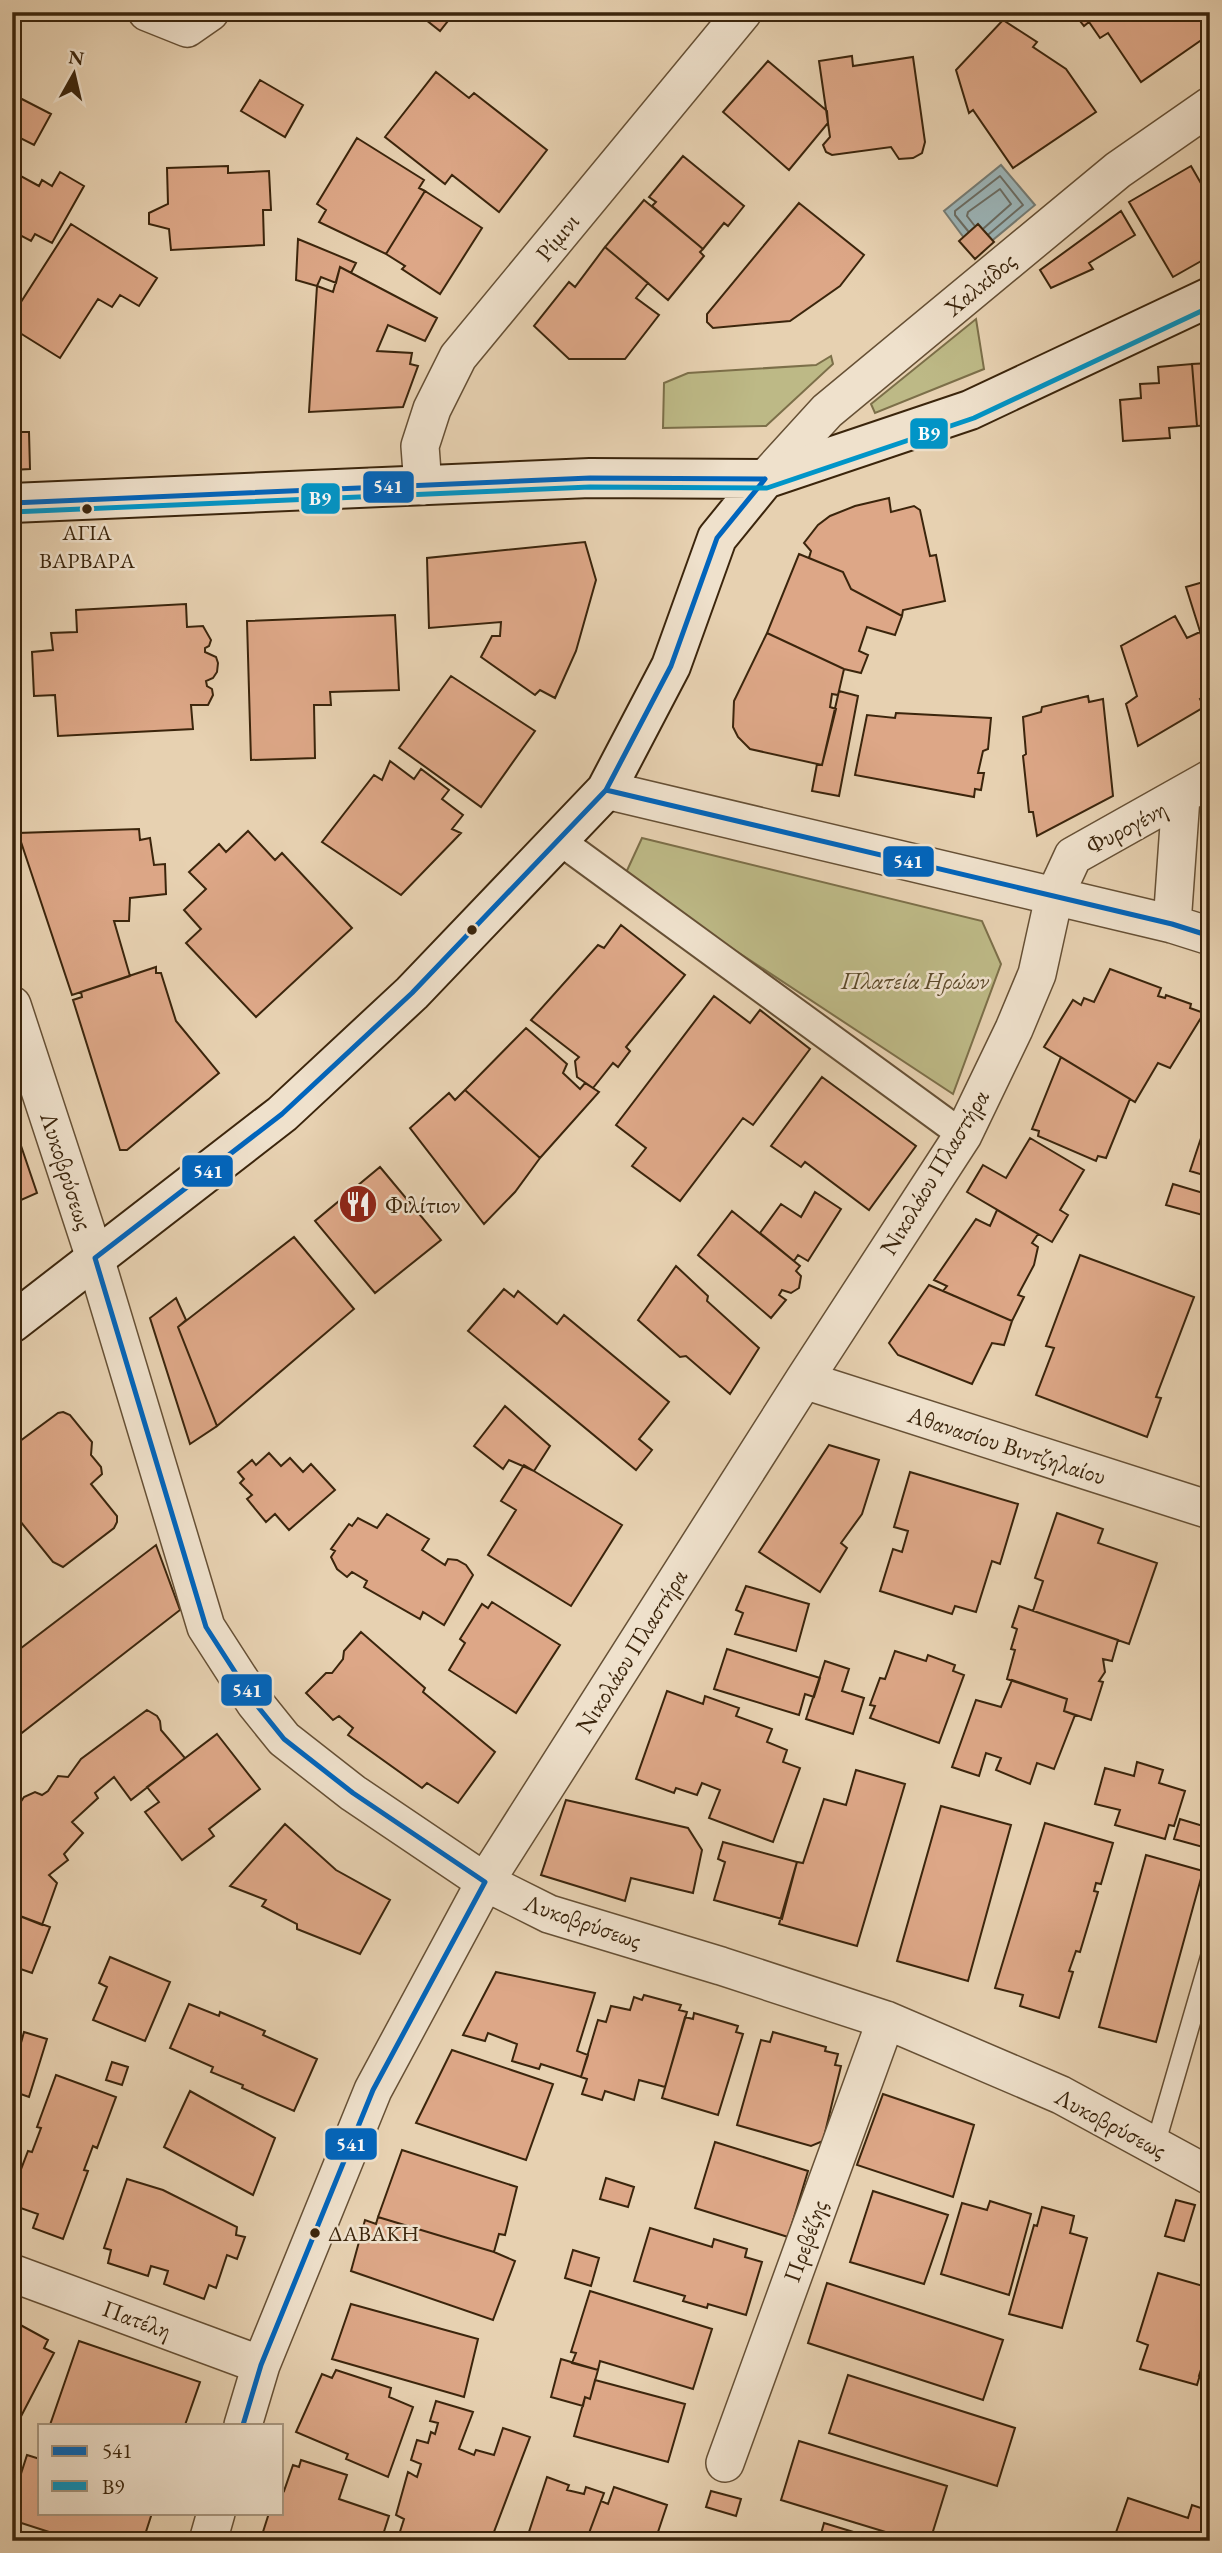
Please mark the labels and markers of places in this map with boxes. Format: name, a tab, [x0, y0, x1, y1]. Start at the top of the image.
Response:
marker: ΑΓΙΑ ΒΑΡΒΑΡΑ	[80, 502, 94, 516]
place label: ΑΓΙΑ ΒΑΡΒΑΡΑ	[39, 518, 136, 575]
unlabelled marker	[465, 923, 479, 937]
restaurant icon: Φιλίτιον	[337, 1183, 379, 1225]
place label: Φιλίτιον	[385, 1189, 460, 1220]
place label: ΔΑΒΑΚΗ	[328, 2219, 419, 2248]
marker: ΔΑΒΑΚΗ	[308, 2226, 322, 2240]

